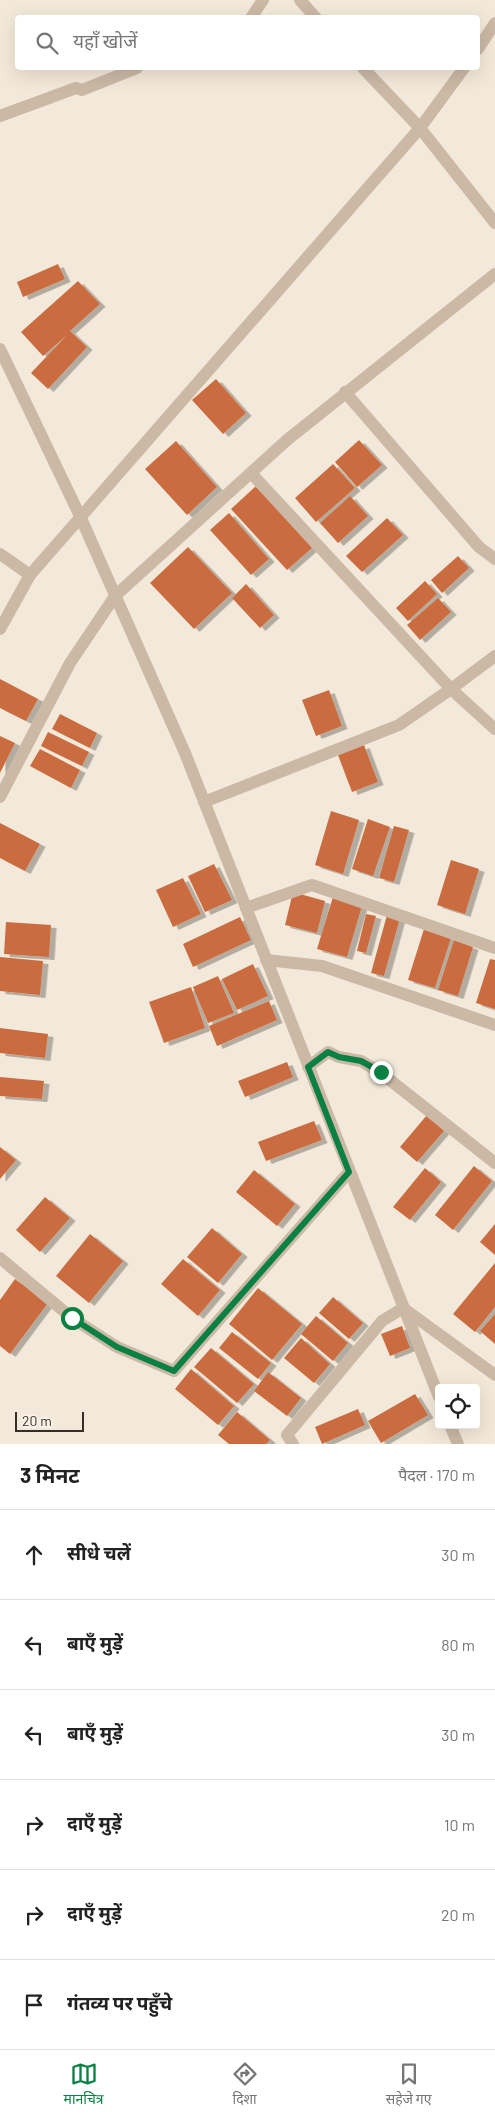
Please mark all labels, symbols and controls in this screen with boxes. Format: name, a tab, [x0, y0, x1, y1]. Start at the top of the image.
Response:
search box	[15, 15, 480, 70]
icon: search	[33, 29, 61, 57]
text: यहाँ खोजें	[73, 29, 137, 52]
route end	[370, 1061, 393, 1084]
route start	[61, 1307, 84, 1330]
map controls	[435, 1384, 480, 1429]
button: locate	[435, 1384, 480, 1429]
scale bar	[15, 1409, 84, 1432]
text: 20 m	[22, 1412, 52, 1429]
text: 3 मिनट	[20, 1462, 80, 1487]
text: पैदल · 170 m	[398, 1465, 475, 1484]
icon: ahead	[20, 1541, 48, 1569]
text: सीधे चलें	[67, 1541, 131, 1564]
text: 30 m	[441, 1545, 475, 1564]
icon: left	[20, 1631, 48, 1659]
text: बाएँ मुड़ें	[67, 1631, 123, 1654]
text: 80 m	[441, 1635, 475, 1654]
icon: left	[20, 1721, 48, 1749]
text: बाएँ मुड़ें	[67, 1721, 123, 1744]
text: 30 m	[441, 1725, 475, 1744]
icon: right	[20, 1811, 48, 1839]
text: दाएँ मुड़ें	[67, 1811, 122, 1834]
text: 10 m	[444, 1815, 475, 1834]
icon: right	[20, 1901, 48, 1929]
text: दाएँ मुड़ें	[67, 1901, 122, 1924]
text: 20 m	[441, 1905, 475, 1924]
icon: arrive	[20, 1991, 48, 2019]
text: गंतव्य पर पहुँचे	[67, 1991, 172, 2014]
tab: मानचित्र	[64, 2060, 104, 2110]
tab: दिशा	[231, 2060, 259, 2110]
tab: सहेजे गए	[386, 2060, 431, 2110]

